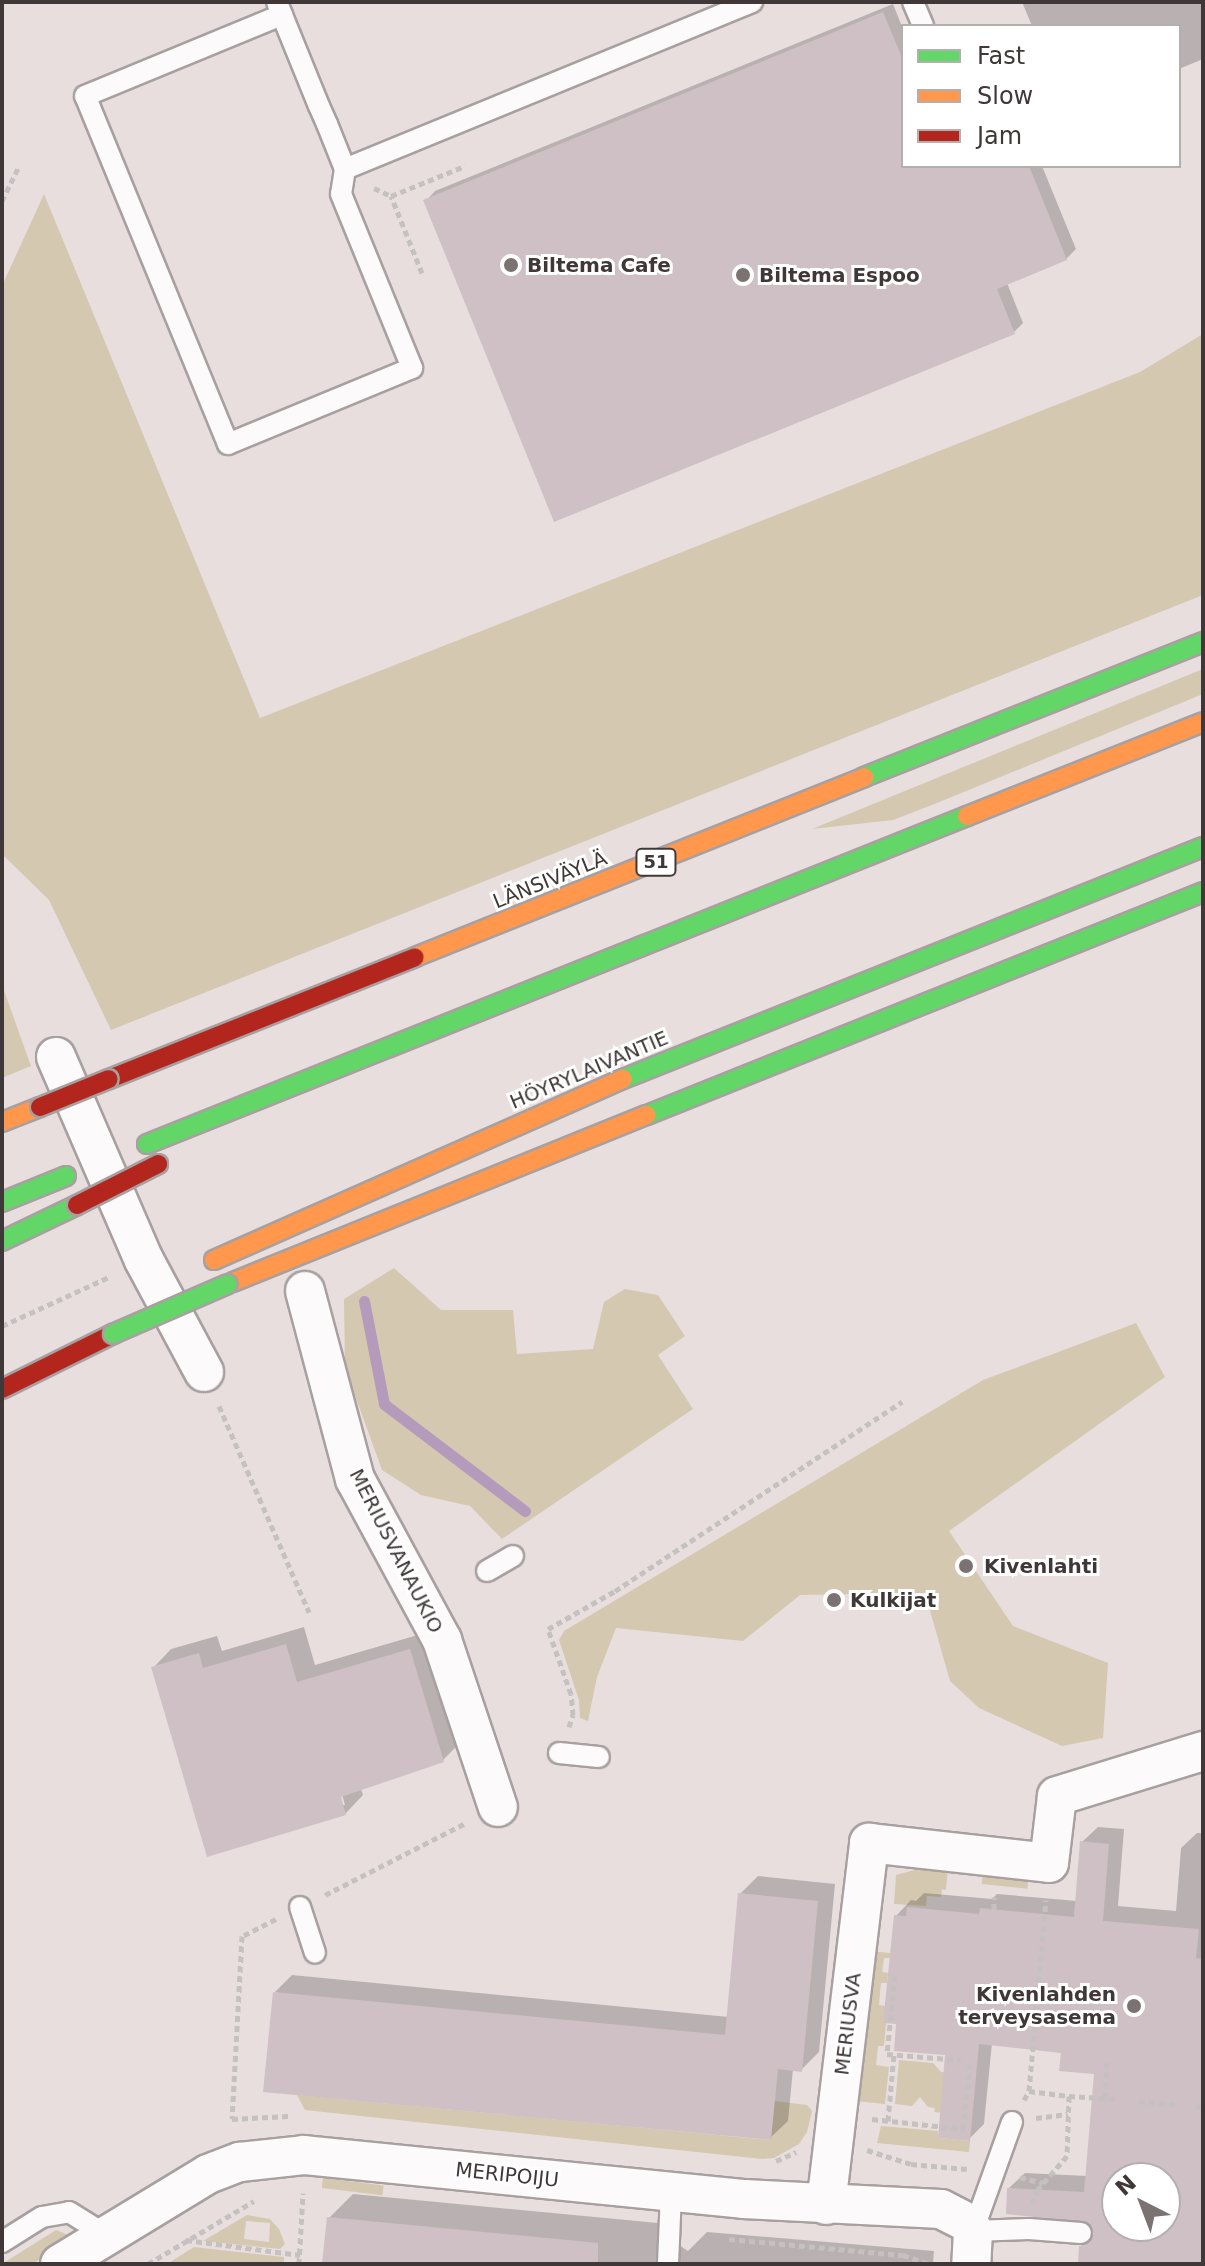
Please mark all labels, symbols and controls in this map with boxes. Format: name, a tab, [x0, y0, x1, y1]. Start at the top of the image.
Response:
legend	[901, 24, 1181, 168]
text: Fast	[977, 42, 1025, 70]
text: Slow	[977, 82, 1033, 110]
text: Jam	[977, 122, 1022, 150]
place label: Biltema Cafe	[527, 253, 671, 277]
marker: Biltema Cafe	[502, 256, 520, 274]
place label: Biltema Espoo	[759, 263, 920, 287]
marker: Biltema Espoo	[734, 266, 752, 284]
street label: LÄNSIVÄYLÄ	[489, 846, 611, 914]
road number: 51	[634, 848, 678, 876]
street label: HÖYRYLAIVANTIE	[506, 1026, 672, 1114]
street label: MERIUSVANAUKIO	[344, 1465, 448, 1637]
place label: Kivenlahti	[984, 1554, 1098, 1578]
marker: Kivenlahti	[955, 1555, 977, 1577]
place label: Kulkijat	[850, 1588, 936, 1612]
marker: Kulkijat	[825, 1591, 843, 1609]
street label: MERIUSVA	[830, 1971, 866, 2077]
place label: Kivenlahden terveysasema	[958, 1982, 1116, 2029]
marker: Kivenlahden terveysasema	[1123, 1995, 1145, 2017]
street label: MERIPOIJU	[454, 2158, 560, 2192]
north arrow	[1101, 2162, 1181, 2242]
text: N	[1111, 2170, 1141, 2201]

